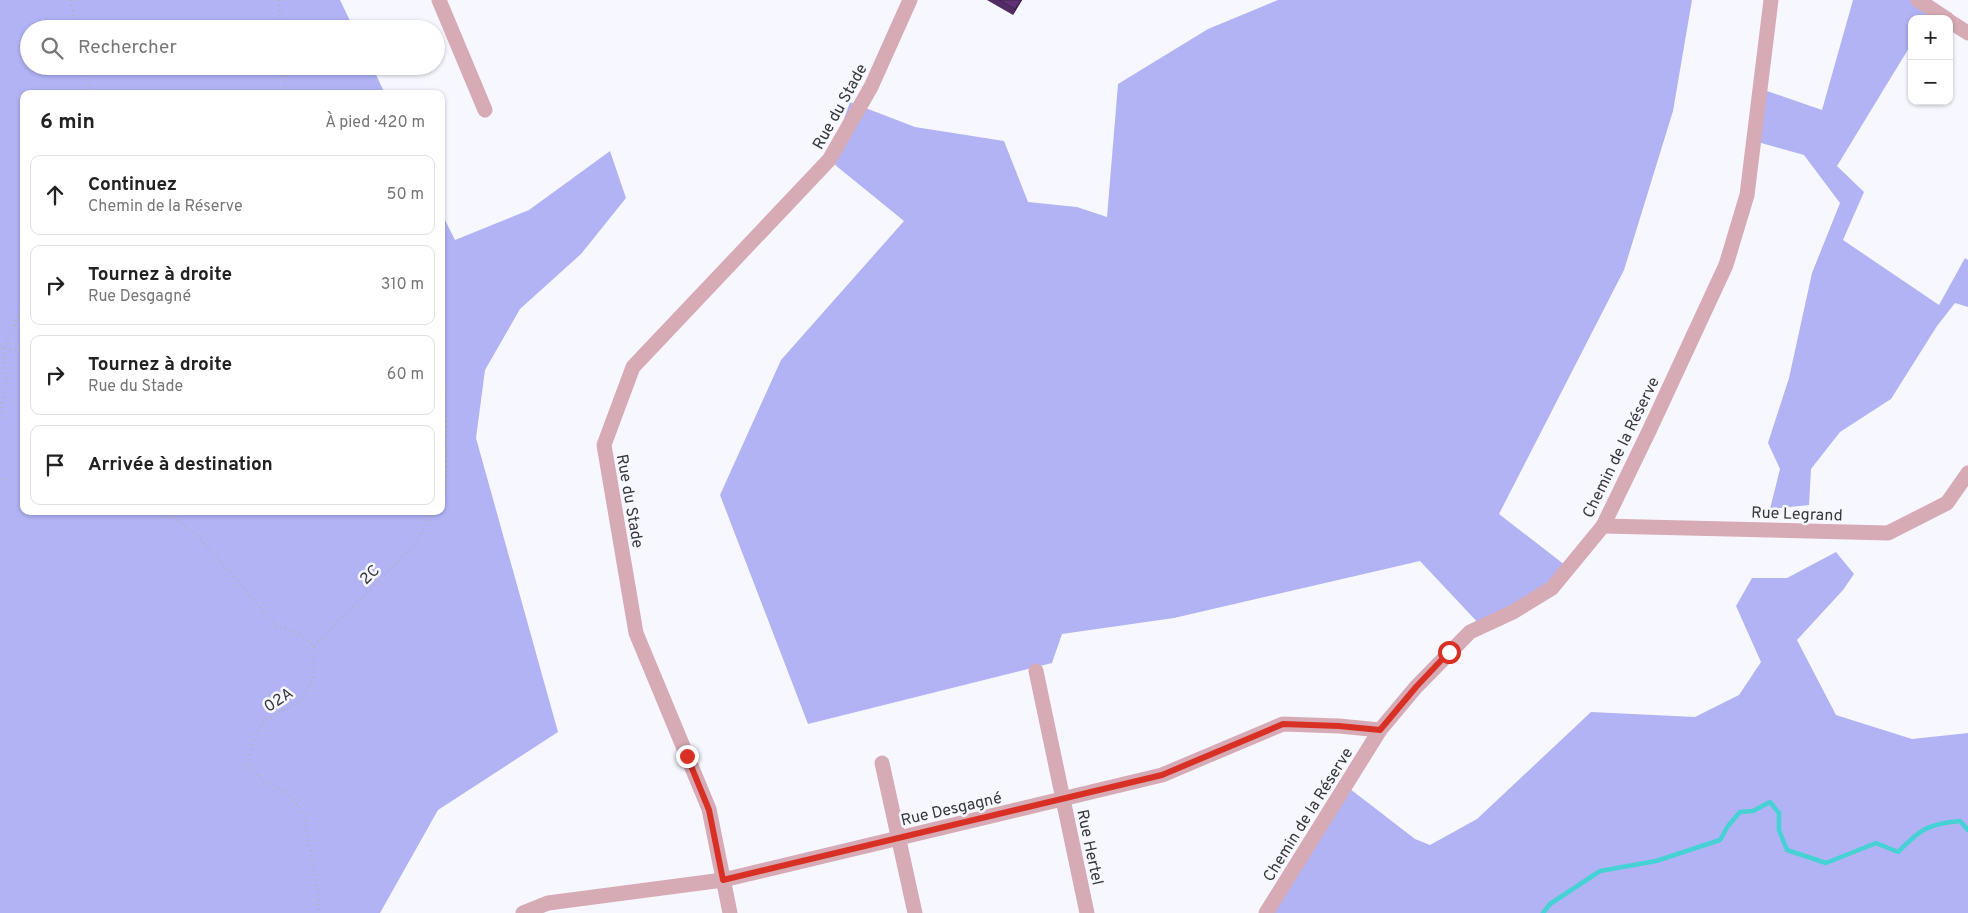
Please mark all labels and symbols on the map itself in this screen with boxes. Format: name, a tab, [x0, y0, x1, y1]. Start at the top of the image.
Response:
street label: Rue du Stade	[809, 61, 873, 153]
street label: Chemin de la Réserve	[1579, 374, 1665, 522]
street label: Rue du Stade	[611, 453, 647, 550]
street label: Rue Legrand	[1751, 503, 1843, 527]
street label: 2C	[356, 561, 385, 590]
route start	[1438, 641, 1461, 664]
street label: 02A	[261, 684, 298, 717]
street label: Chemin de la Réserve	[1259, 744, 1358, 886]
route end	[676, 745, 699, 768]
street label: Rue Desgagné	[899, 789, 1004, 831]
street label: Rue Hertel	[1071, 808, 1107, 887]

